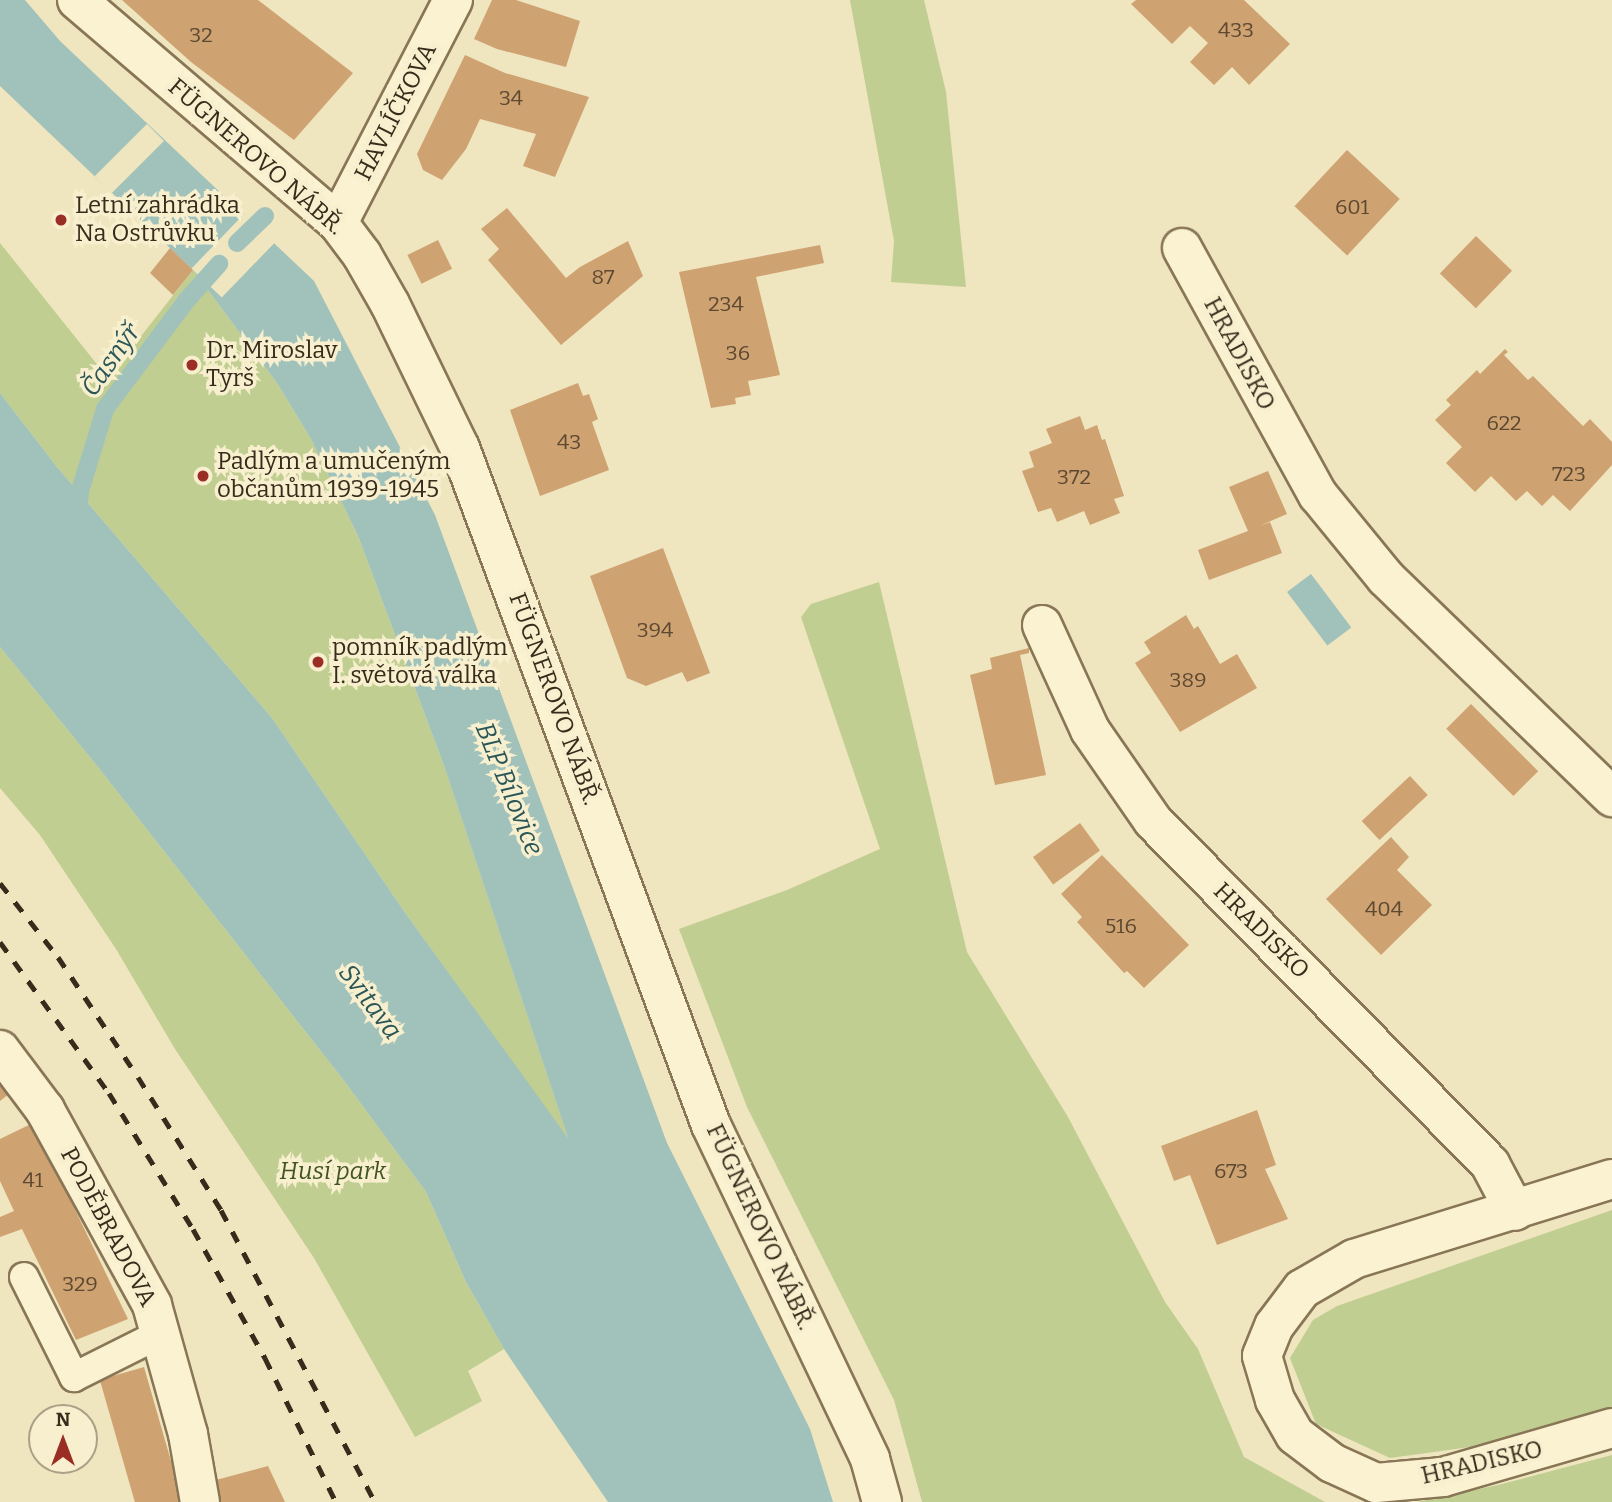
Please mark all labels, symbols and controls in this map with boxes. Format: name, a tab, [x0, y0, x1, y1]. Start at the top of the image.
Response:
house number: 433	[1218, 17, 1254, 43]
house number: 32	[189, 22, 213, 48]
street label: HAVLÍČKOVA	[349, 38, 443, 186]
street label: FÜGNEROVO NÁBŘ.	[162, 73, 350, 241]
house number: 34	[499, 85, 523, 111]
place label: Letní zahrádka Na Ostrůvku	[75, 192, 240, 248]
house number: 601	[1335, 194, 1369, 220]
marker: Letní zahrádka Na Ostrůvku	[53, 212, 69, 228]
house number: 87	[591, 264, 615, 290]
house number: 234	[708, 291, 744, 317]
street label: HRADISKO	[1197, 293, 1281, 415]
water label: Časnýř	[75, 318, 147, 402]
place label: Dr. Miroslav Tyrš	[206, 337, 337, 393]
house number: 36	[726, 340, 750, 366]
marker: Dr. Miroslav Tyrš	[184, 357, 200, 373]
house number: 622	[1487, 410, 1521, 436]
house number: 43	[557, 429, 581, 455]
place label: Padlým a umučeným občanům 1939-1945	[217, 448, 450, 504]
house number: 723	[1552, 461, 1586, 487]
house number: 372	[1057, 464, 1091, 490]
marker: Padlým a umučeným občanům 1939-1945	[195, 468, 211, 484]
street label: FÜGNEROVO NÁBŘ.	[502, 589, 606, 809]
house number: 394	[637, 617, 673, 643]
place label: pomník padlým I. světová válka	[332, 634, 508, 690]
marker: pomník padlým I. světová válka	[310, 654, 326, 670]
house number: 389	[1170, 667, 1206, 693]
water label: BLP Bílovice	[468, 718, 550, 860]
street label: HRADISKO	[1207, 877, 1315, 985]
house number: 404	[1365, 896, 1403, 922]
house number: 516	[1105, 913, 1137, 939]
water label: Svitava	[332, 958, 408, 1046]
street label: FÜGNEROVO NÁBŘ.	[700, 1120, 820, 1334]
street label: PODĚBRADOVA	[54, 1143, 162, 1311]
park label: Husí park	[280, 1158, 386, 1186]
house number: 673	[1214, 1158, 1248, 1184]
house number: 41	[23, 1167, 43, 1193]
house number: 329	[62, 1271, 98, 1297]
north arrow	[28, 1404, 98, 1474]
text: N	[56, 1408, 70, 1431]
street label: HRADISKO	[1418, 1435, 1546, 1491]

